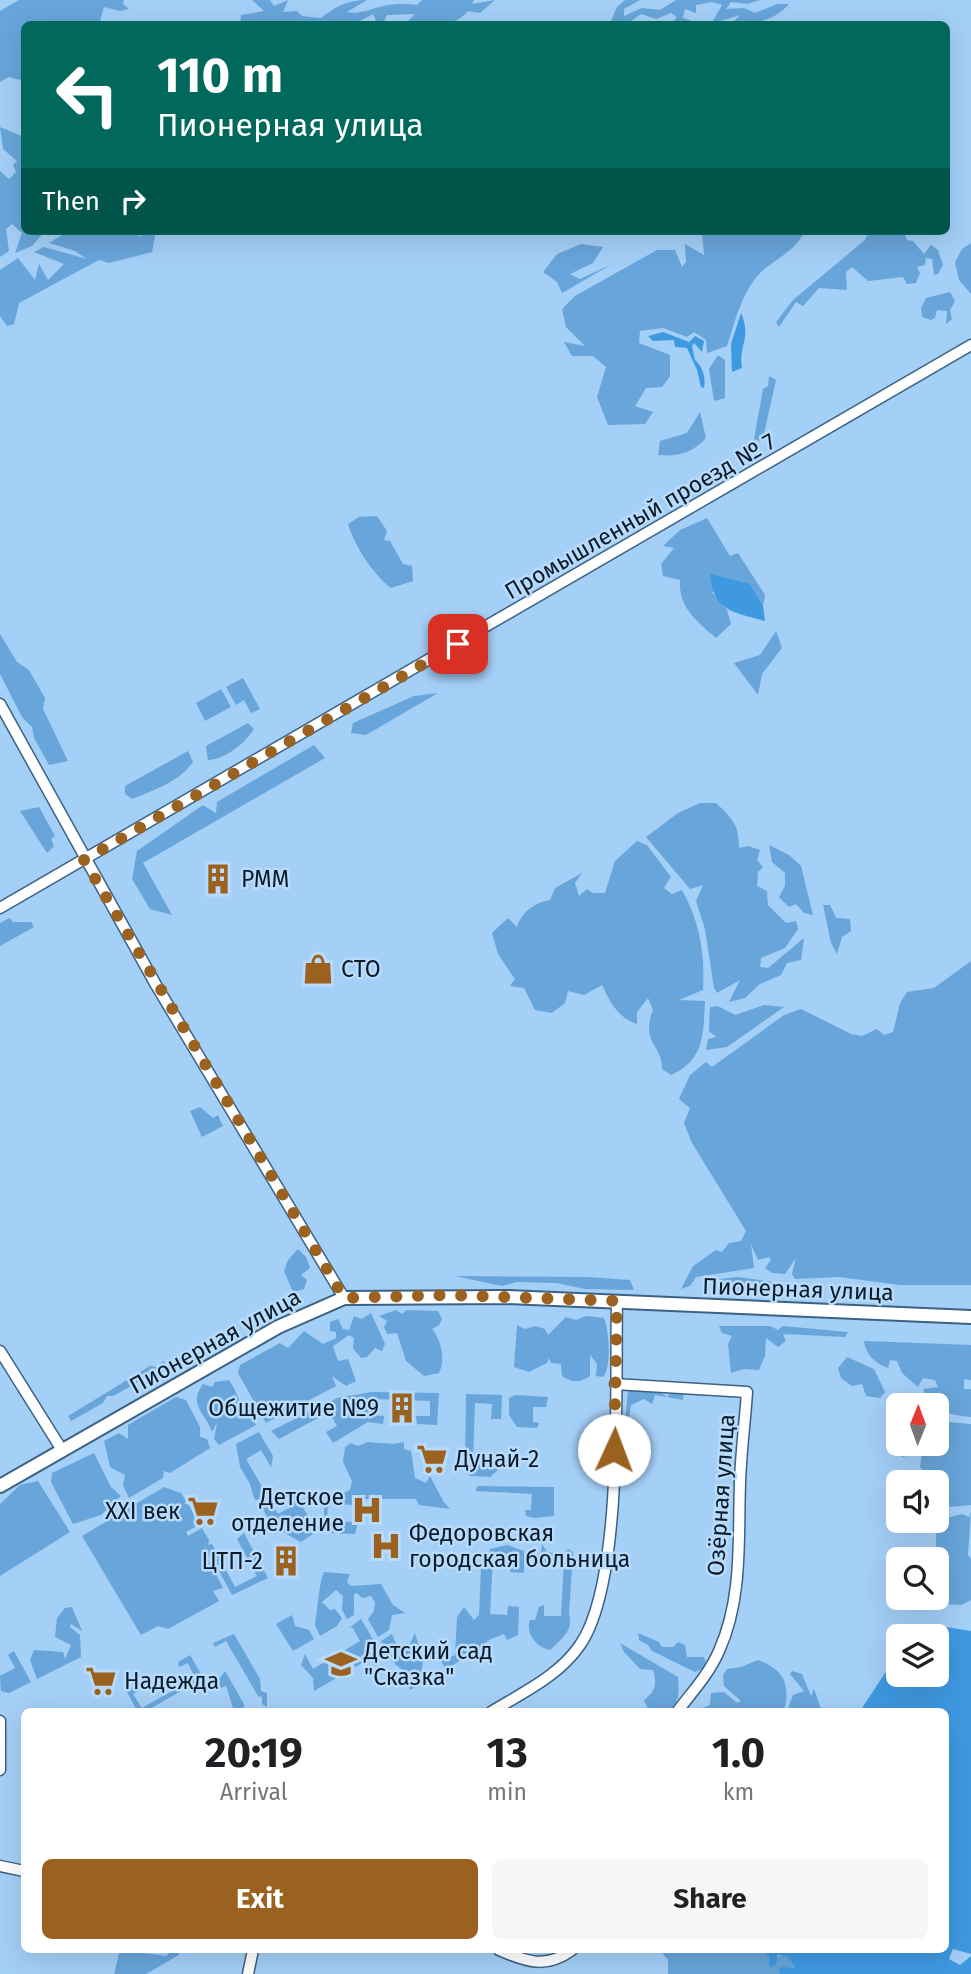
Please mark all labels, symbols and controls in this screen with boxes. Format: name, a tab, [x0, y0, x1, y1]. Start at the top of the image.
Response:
text: 110 m	[157, 46, 283, 105]
icon: left	[42, 49, 133, 140]
text: Пионерная улица	[157, 106, 424, 144]
icon: right	[114, 182, 152, 220]
text: Then	[42, 186, 100, 217]
street label: Промышленный проезд № 7	[500, 427, 780, 605]
pin	[428, 614, 488, 674]
icon: arrive	[439, 625, 477, 663]
building icon: РММ	[201, 862, 235, 896]
place label: РММ	[241, 865, 289, 893]
shop icon: СТО	[301, 952, 335, 986]
place label: СТО	[341, 955, 381, 983]
street label: Пионерная улица	[702, 1272, 894, 1306]
street label: Пионерная улица	[124, 1282, 306, 1400]
building icon: Общежитие №9	[385, 1391, 419, 1425]
north arrow	[886, 1393, 948, 1456]
map controls	[886, 1393, 949, 1687]
place label: Общежитие №9	[208, 1394, 379, 1422]
position arrow	[577, 1413, 651, 1487]
street label: Озёрная улица	[701, 1413, 741, 1577]
supermarket icon: Дунай-2	[415, 1442, 449, 1476]
place label: Дунай-2	[454, 1445, 539, 1473]
button: sound	[886, 1470, 949, 1533]
place label: Детское отделение	[231, 1483, 344, 1537]
hospital icon: Детское отделение	[350, 1493, 384, 1527]
supermarket icon: XXI век	[186, 1494, 220, 1528]
place label: XXI век	[105, 1497, 180, 1525]
place label: Федоровская городская больница	[409, 1519, 630, 1573]
hospital icon: Федоровская городская больница	[369, 1529, 403, 1563]
building icon: ЦТП-2	[269, 1544, 303, 1578]
place label: ЦТП-2	[202, 1547, 263, 1575]
button: search	[886, 1547, 949, 1610]
button: layers	[886, 1624, 949, 1687]
place label: Детский сад "Сказка"	[363, 1637, 493, 1691]
school or university icon: Детский сад "Сказка"	[324, 1647, 358, 1681]
supermarket icon: Надежда	[84, 1664, 118, 1698]
place label: Надежда	[124, 1667, 219, 1695]
text: 20:19	[205, 1728, 303, 1778]
text: 13	[487, 1728, 528, 1778]
text: 1.0	[712, 1728, 765, 1778]
text: Arrival	[220, 1778, 287, 1806]
text: min	[487, 1778, 527, 1806]
text: km	[723, 1778, 754, 1806]
button: Exit	[42, 1859, 478, 1939]
button: Share	[492, 1859, 928, 1939]

